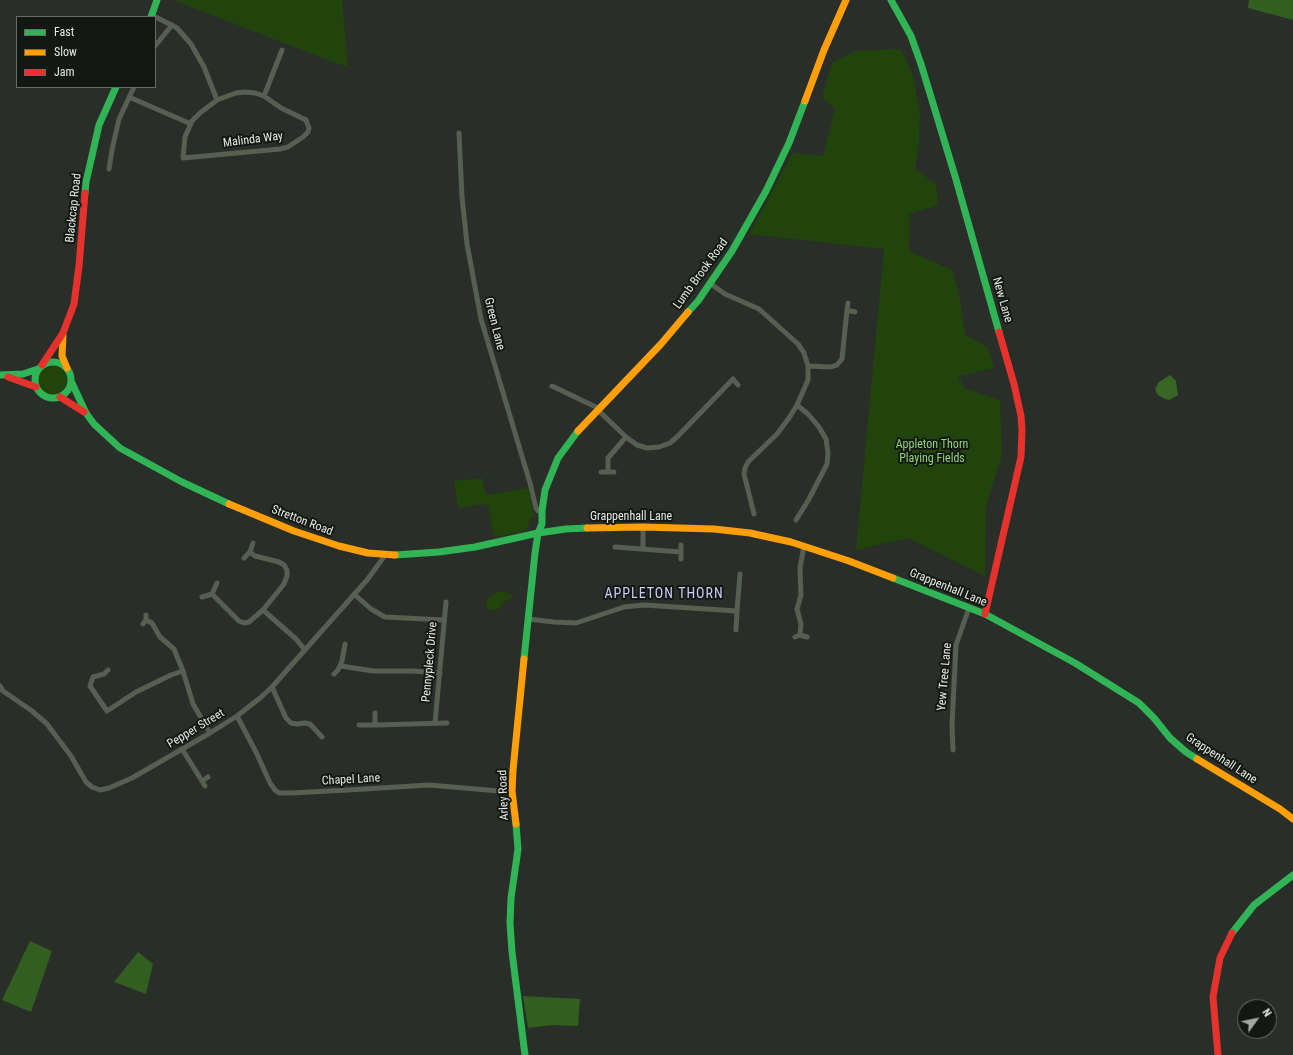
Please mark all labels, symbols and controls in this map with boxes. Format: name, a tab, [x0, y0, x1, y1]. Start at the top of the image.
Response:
legend	[16, 16, 156, 88]
text: Fast	[54, 25, 74, 39]
text: Slow	[54, 45, 77, 59]
text: Jam	[54, 65, 75, 79]
street label: Malinda Way	[222, 129, 284, 151]
street label: Blackcap Road	[63, 172, 85, 244]
street label: Lumb Brook Road	[671, 236, 731, 312]
street label: New Lane	[989, 276, 1015, 324]
street label: Green Lane	[481, 296, 507, 352]
park label: Appleton Thorn Playing Fields	[896, 438, 968, 466]
street label: Stretton Road	[269, 503, 335, 539]
street label: Grappenhall Lane	[590, 510, 672, 524]
street label: Grappenhall Lane	[907, 566, 989, 610]
district label: APPLETON THORN	[604, 586, 724, 602]
street label: Pennypleck Drive	[419, 621, 441, 703]
street label: Yew Tree Lane	[935, 642, 955, 712]
street label: Pepper Street	[165, 706, 227, 752]
street label: Grappenhall Lane	[1183, 731, 1259, 787]
street label: Arley Road	[496, 769, 512, 821]
street label: Chapel Lane	[322, 771, 380, 789]
north arrow	[1237, 999, 1277, 1039]
text: N	[1259, 1006, 1274, 1019]

